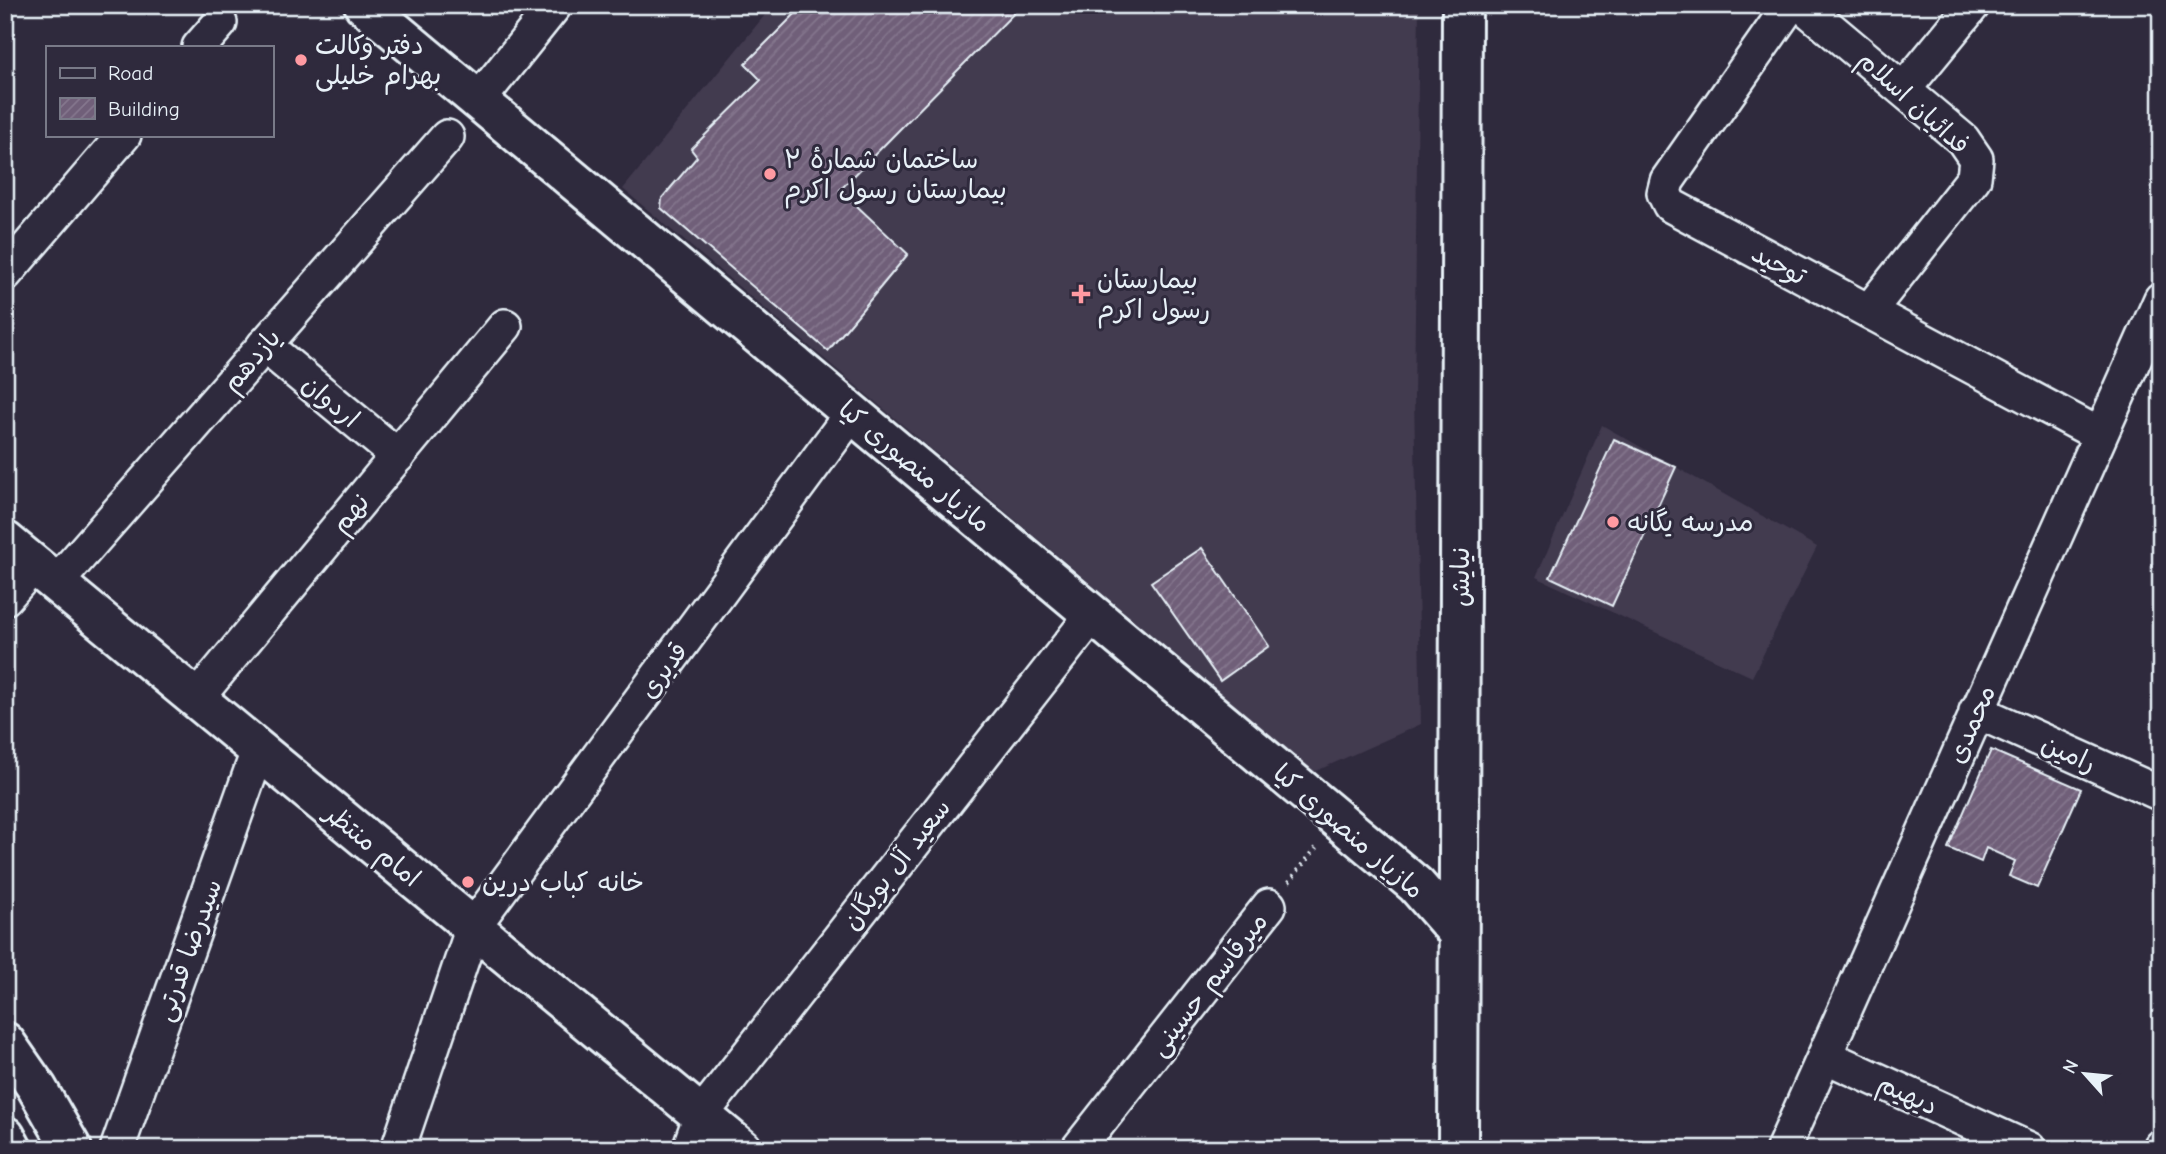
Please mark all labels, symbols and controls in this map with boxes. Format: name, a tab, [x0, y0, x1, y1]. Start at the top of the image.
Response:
place label: دفتر وکالت بهرام خلیلی	[315, 31, 441, 95]
street label: فدائیان اسلام	[1849, 45, 1975, 164]
legend	[46, 46, 273, 136]
marker: دفتر وکالت بهرام خلیلی	[293, 52, 309, 68]
text: Road	[108, 61, 153, 85]
text: Building	[108, 97, 180, 121]
place label: ساختمان شمارهٔ ۲ بیمارستان رسول اکرم	[784, 145, 1007, 209]
marker: ساختمان شمارهٔ ۲ بیمارستان رسول اکرم	[762, 166, 778, 182]
street label: توحید	[1746, 238, 1811, 292]
place label: بیمارستان رسول اکرم	[1097, 265, 1210, 329]
marker: بیمارستان رسول اکرم	[1071, 284, 1091, 304]
street label: یازدهم	[216, 323, 290, 401]
street label: اردوان	[296, 369, 365, 434]
street label: مازیار منصوری کیا	[832, 394, 997, 539]
street label: نهم	[326, 488, 379, 542]
place label: مدرسه یگانه	[1627, 507, 1754, 538]
marker: مدرسه یگانه	[1605, 514, 1621, 530]
street label: نیایش	[1446, 547, 1476, 607]
street label: قدیری	[633, 637, 694, 705]
street label: محمدی	[1941, 681, 2002, 768]
street label: رامین	[2037, 729, 2101, 779]
street label: مازیار منصوری کیا	[1267, 758, 1430, 905]
street label: سعید آل بویگان	[836, 793, 957, 936]
street label: امام منتظر	[314, 797, 426, 897]
place label: خانه کباب درین	[482, 868, 644, 898]
marker: خانه کباب درین	[460, 874, 476, 890]
street label: سیدرضا قدرتی	[149, 875, 229, 1026]
street label: میرقاسم حسینی	[1144, 907, 1277, 1065]
north arrow	[2050, 1038, 2120, 1108]
text: N	[2058, 1056, 2083, 1077]
street label: دیهیم	[1871, 1068, 1942, 1125]

